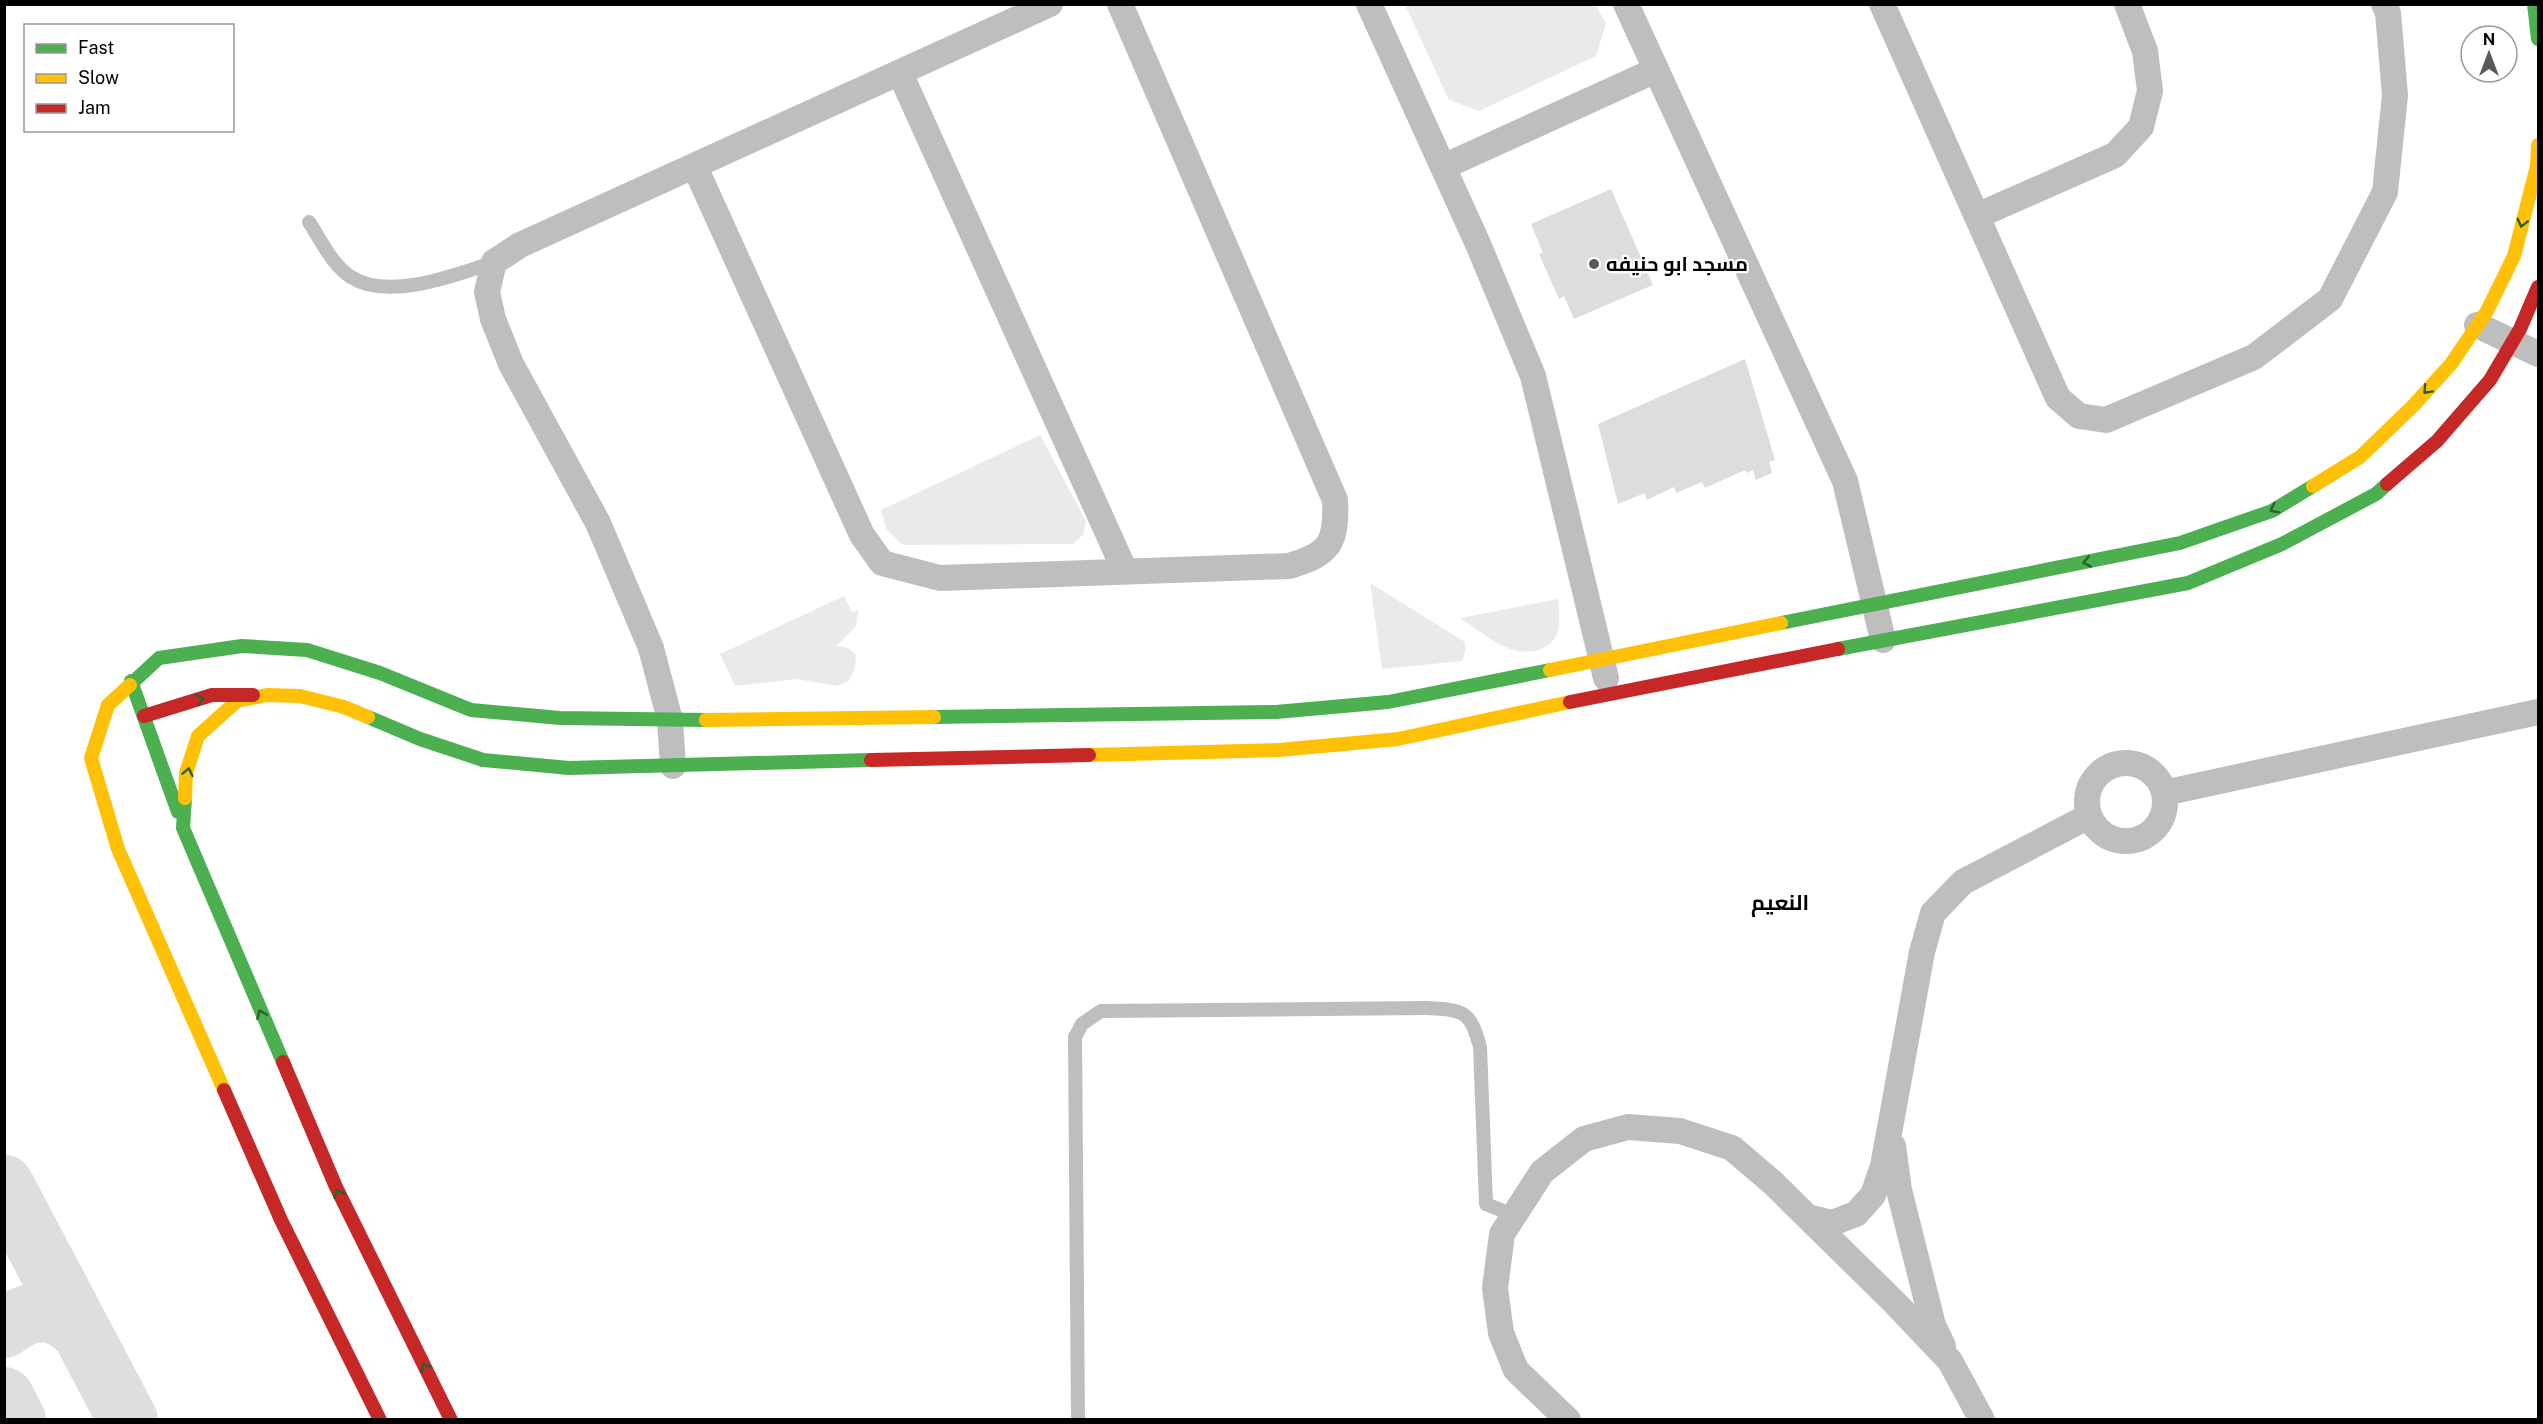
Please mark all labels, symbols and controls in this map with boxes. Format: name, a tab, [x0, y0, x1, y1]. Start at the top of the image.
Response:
legend	[24, 24, 234, 132]
north arrow	[2459, 24, 2519, 84]
text: N	[2483, 30, 2495, 49]
text: Fast	[78, 37, 114, 58]
text: Slow	[78, 67, 119, 88]
text: Jam	[78, 97, 111, 118]
one-way arrow	[2517, 218, 2530, 228]
place label: مسجد ابو حنيفه	[1606, 252, 1748, 276]
marker: مسجد ابو حنيفه	[1587, 257, 1601, 271]
one-way arrow	[2423, 384, 2434, 394]
one-way arrow	[2269, 501, 2280, 513]
one-way arrow	[2082, 555, 2092, 568]
one-way arrow	[194, 694, 205, 706]
one-way arrow	[181, 767, 194, 777]
district label: النعيم	[1751, 890, 1809, 917]
one-way arrow	[256, 1009, 268, 1020]
one-way arrow	[334, 1188, 346, 1199]
one-way arrow	[421, 1363, 433, 1374]

